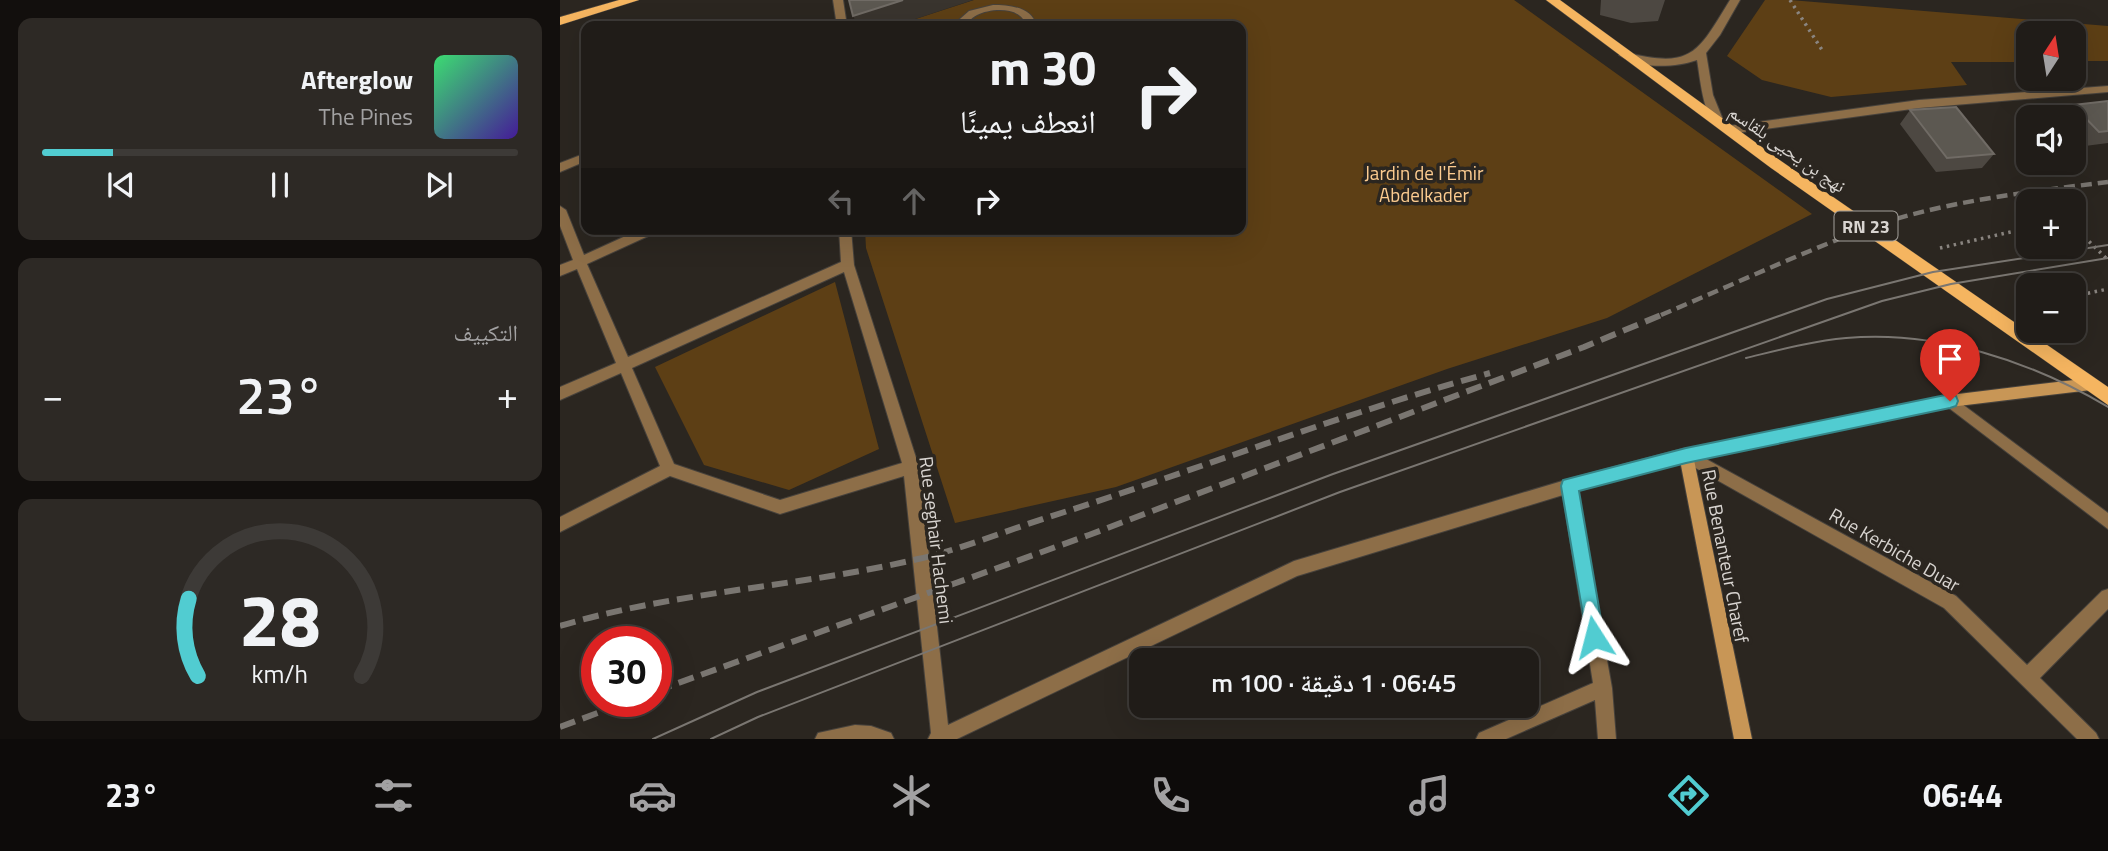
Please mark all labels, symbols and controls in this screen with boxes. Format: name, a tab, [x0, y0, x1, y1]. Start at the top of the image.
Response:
north arrow	[2016, 21, 2086, 91]
map controls	[2016, 21, 2086, 343]
text: 30 m	[989, 29, 1096, 104]
icon: right	[1120, 49, 1211, 140]
text: Afterglow	[301, 60, 413, 99]
text: انعطف يمينًا	[960, 97, 1096, 145]
street label: نهج بن يحيى بلقاسم	[1723, 97, 1853, 199]
text: The Pines	[319, 99, 413, 134]
button: sound	[2016, 105, 2086, 175]
park label: Jardin de l'Émir Abdelkader	[1364, 158, 1484, 209]
icon: previous	[102, 166, 140, 204]
icon: pause	[261, 166, 299, 204]
icon: next	[420, 166, 458, 204]
icon: left	[822, 182, 860, 220]
icon: ahead	[895, 182, 933, 220]
icon: right	[968, 182, 1006, 220]
button: +	[2016, 189, 2086, 259]
road number: RN 23	[1834, 211, 1898, 240]
button: −	[2016, 273, 2086, 343]
text: التكييف	[453, 315, 518, 350]
pin	[1920, 329, 1980, 401]
icon: arrive	[1931, 340, 1969, 378]
text: 23°	[236, 355, 324, 434]
text: −	[42, 366, 63, 424]
text: +	[497, 366, 518, 424]
street label: Rue seghair Hachemi	[912, 454, 962, 626]
street label: Rue Benanteur Charef	[1695, 467, 1757, 646]
street label: Rue Kerbiche Duar	[1824, 500, 1966, 599]
text: 28	[239, 564, 321, 674]
position arrow	[1557, 600, 1631, 674]
speed limit sign: 30	[581, 626, 672, 717]
text: km/h	[252, 655, 308, 693]
text: 06:45 · 1 دقيقة · 100 m	[1211, 663, 1457, 702]
text: 23°	[105, 771, 159, 819]
icon: filters	[369, 771, 418, 820]
icon: car	[628, 771, 677, 820]
icon: climate	[887, 771, 936, 820]
icon: phone	[1146, 771, 1195, 820]
icon: music	[1405, 771, 1454, 820]
icon: directions	[1664, 771, 1713, 820]
text: 06:44	[1923, 771, 2003, 819]

